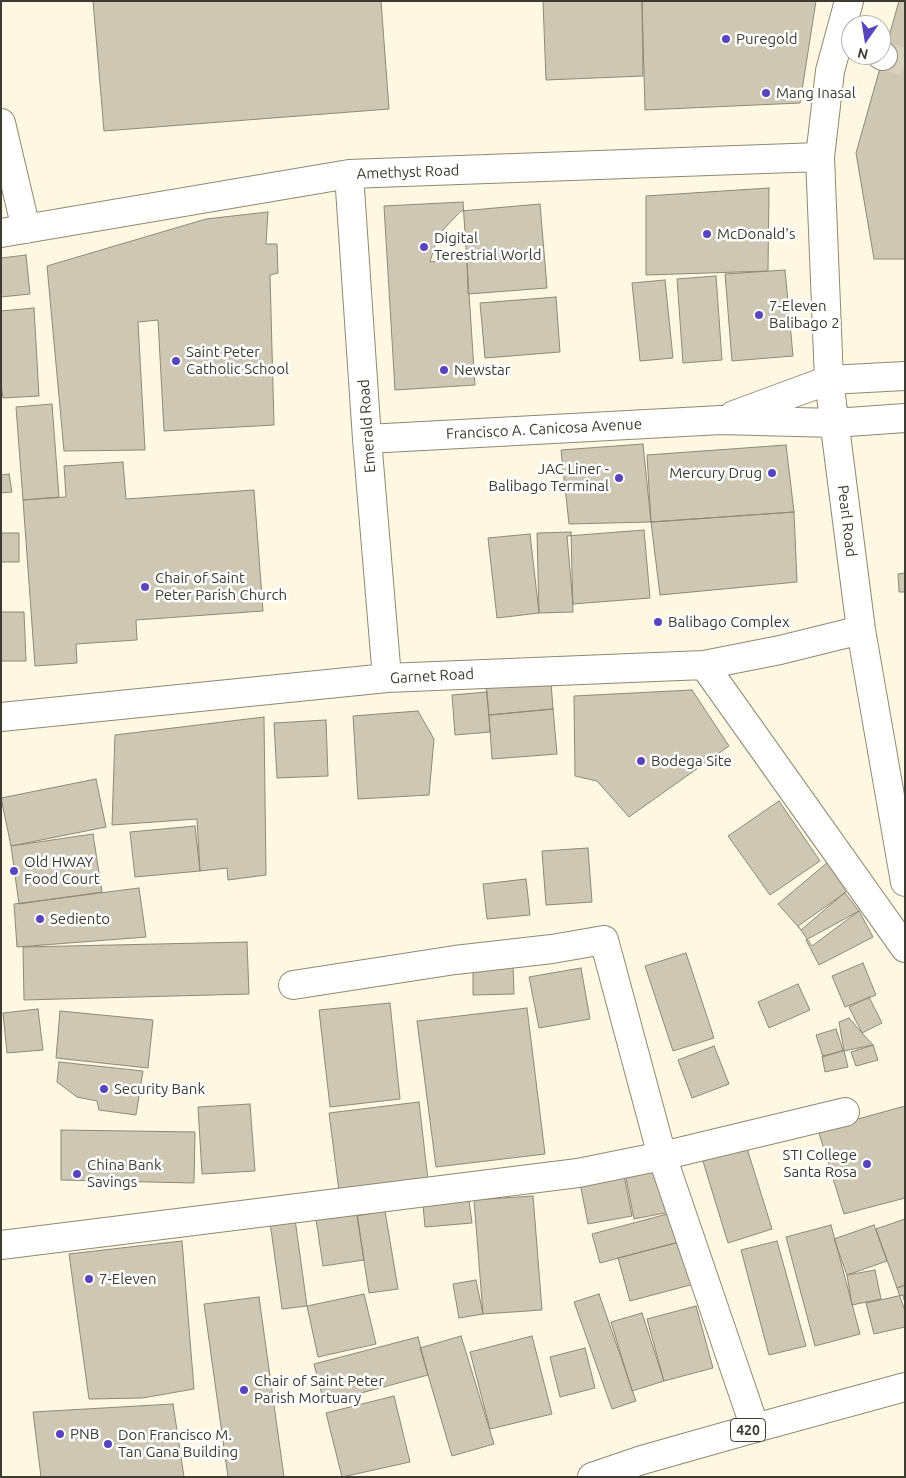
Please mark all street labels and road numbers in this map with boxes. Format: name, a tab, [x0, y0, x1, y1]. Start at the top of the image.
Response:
street label: Amethyst Road	[356, 161, 460, 183]
street label: Emerald Road	[355, 379, 379, 473]
street label: Francisco A. Canicosa Avenue	[446, 415, 642, 443]
street label: Pearl Road	[834, 484, 860, 558]
street label: Garnet Road	[390, 665, 474, 687]
road number: 420	[730, 1418, 766, 1442]

